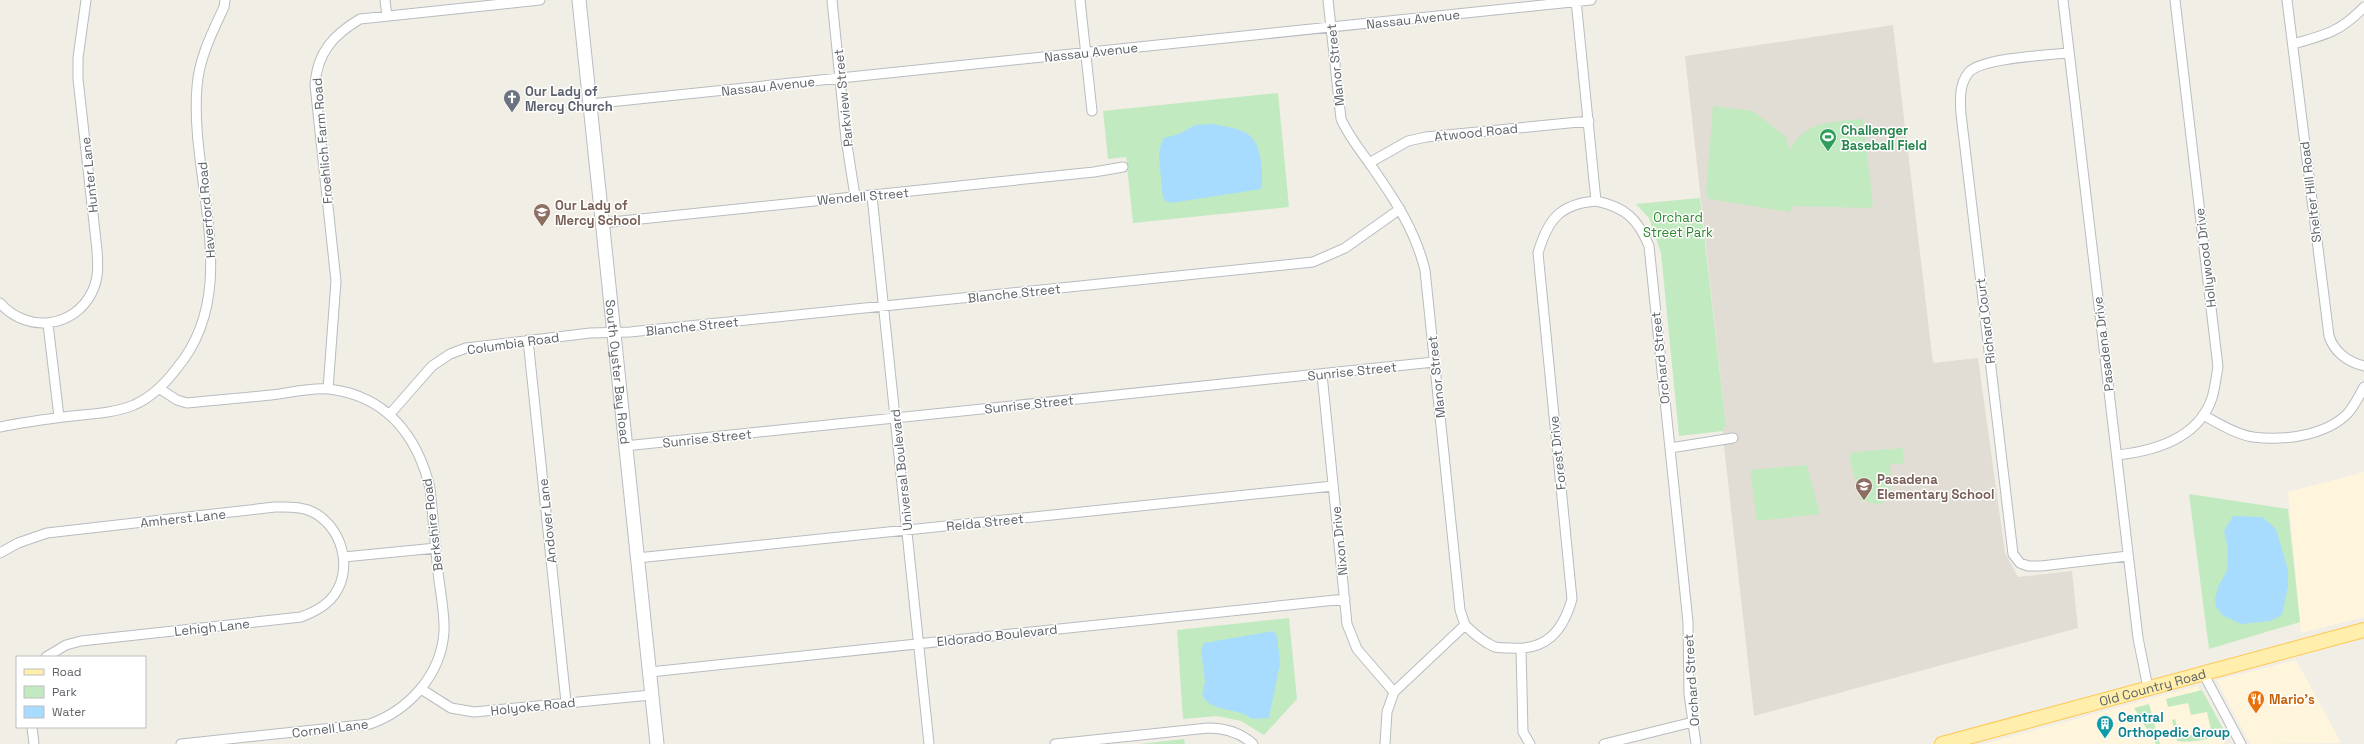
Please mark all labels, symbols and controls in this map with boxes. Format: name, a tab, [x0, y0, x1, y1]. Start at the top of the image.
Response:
street label: Nassau Avenue	[1365, 6, 1461, 33]
street label: Manor Street	[1323, 23, 1348, 107]
street label: Nassau Avenue	[1043, 39, 1139, 66]
street label: Parkview Street	[830, 48, 857, 148]
street label: Nassau Avenue	[720, 73, 816, 100]
street label: Froehlich Farm Road	[309, 77, 336, 205]
place label: Our Lady of Mercy Church	[525, 83, 613, 115]
church icon: Our Lady of Mercy Church	[502, 88, 522, 113]
street label: Atwood Road	[1433, 120, 1519, 145]
place label: Challenger Baseball Field	[1841, 122, 1927, 154]
sports icon: Challenger Baseball Field	[1818, 127, 1838, 152]
street label: Hunter Lane	[77, 136, 102, 214]
street label: Shelter Hill Road	[2296, 140, 2325, 244]
street label: Haverford Road	[194, 161, 219, 259]
street label: Wendell Street	[816, 184, 910, 209]
place label: Our Lady of Mercy School	[555, 197, 641, 229]
school or university icon: Our Lady of Mercy School	[532, 202, 552, 227]
street label: Hollywood Drive	[2191, 207, 2220, 309]
park label: Orchard Street Park	[1643, 209, 1713, 241]
street label: Richard Court	[1972, 277, 1999, 365]
street label: Blanche Street	[967, 280, 1062, 307]
street label: Pasadena Drive	[2089, 296, 2118, 392]
street label: South Oyster Bay Road	[601, 299, 634, 445]
street label: Orchard Street	[1647, 311, 1674, 405]
street label: Blanche Street	[645, 313, 740, 340]
street label: Columbia Road	[466, 329, 560, 358]
street label: Manor Street	[1424, 335, 1449, 419]
street label: Sunrise Street	[1307, 358, 1398, 385]
street label: Sunrise Street	[984, 391, 1075, 418]
street label: Universal Boulevard	[887, 408, 916, 532]
street label: Forest Drive	[1545, 415, 1570, 491]
street label: Sunrise Street	[662, 425, 753, 452]
place label: Pasadena Elementary School	[1877, 471, 1994, 503]
school or university icon: Pasadena Elementary School	[1854, 476, 1874, 501]
street label: Berkshire Road	[418, 477, 447, 572]
street label: Andover Lane	[535, 478, 560, 564]
street label: Nixon Drive	[1327, 505, 1352, 576]
street label: Amherst Lane	[139, 506, 227, 531]
street label: Relda Street	[945, 510, 1025, 535]
street label: Lehigh Lane	[173, 615, 251, 640]
street label: Eldorado Boulevard	[936, 621, 1058, 650]
street label: Orchard Street	[1680, 633, 1703, 727]
legend	[16, 656, 146, 728]
text: Road	[52, 664, 81, 680]
street label: Old Country Road	[2097, 665, 2208, 710]
text: Park	[52, 684, 77, 700]
restaurant icon: Mario's	[2246, 689, 2266, 714]
place label: Mario's	[2269, 691, 2315, 708]
street label: Holyoke Road	[490, 694, 576, 719]
text: Water	[52, 704, 86, 720]
place label: Central Orthopedic Group	[2118, 709, 2230, 741]
building icon: Central Orthopedic Group	[2095, 714, 2115, 739]
street label: Cornell Lane	[291, 715, 369, 742]

